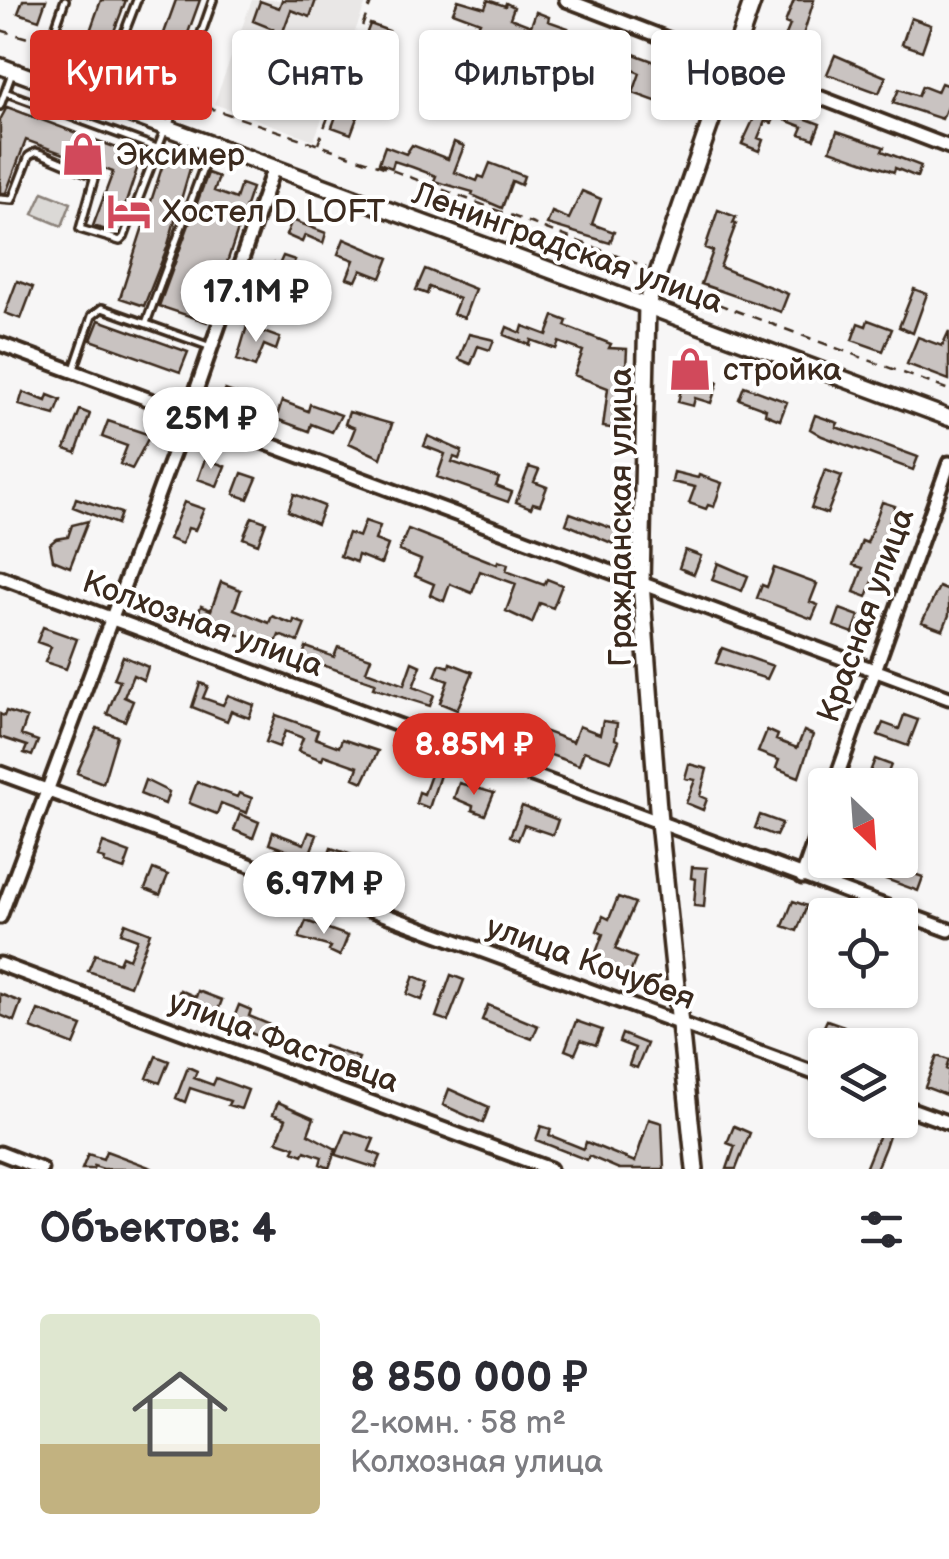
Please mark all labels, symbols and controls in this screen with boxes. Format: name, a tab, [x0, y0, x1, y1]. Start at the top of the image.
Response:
chip: Купить	[30, 30, 212, 120]
chip: Снять	[232, 30, 399, 120]
chip: Фильтры	[419, 30, 631, 120]
chip: Новое	[651, 30, 821, 120]
shop icon: Эксимер	[59, 130, 107, 178]
place label: Эксимер	[116, 136, 245, 175]
street label: Ленинградская улица	[406, 174, 728, 323]
hotel icon: Хостел D LOFT	[105, 187, 153, 235]
place label: Хостел D LOFT	[162, 193, 385, 232]
pin: 17.1M ₽	[164, 260, 348, 345]
text: 17.1M ₽	[203, 273, 309, 312]
shop icon: стройка	[666, 345, 714, 393]
place label: стройка	[723, 351, 842, 390]
street label: Гражданская улица	[602, 367, 641, 667]
pin: 25M ₽	[141, 387, 281, 472]
text: 25M ₽	[165, 400, 257, 439]
street label: Красная улица	[810, 503, 923, 728]
street label: Колхозная улица	[77, 563, 328, 686]
pin: 8.85M ₽	[382, 713, 566, 798]
text: 8.85M ₽	[415, 726, 533, 765]
north arrow	[808, 768, 918, 878]
map controls	[808, 768, 918, 1138]
pin: 6.97M ₽	[232, 852, 416, 937]
text: 6.97M ₽	[265, 865, 383, 904]
button: locate	[808, 898, 918, 1008]
street label: улица Кочубея	[481, 908, 700, 1019]
street label: улица Фастовца	[163, 983, 404, 1102]
button: layers	[808, 1028, 918, 1138]
icon: filters	[854, 1202, 909, 1257]
text: Объектов: 4	[40, 1204, 277, 1255]
text: 8 850 000 ₽	[350, 1353, 588, 1404]
icon: home	[120, 1354, 240, 1474]
text: 2-комн. · 58 m²	[350, 1404, 566, 1443]
text: Колхозная улица	[350, 1443, 603, 1482]

